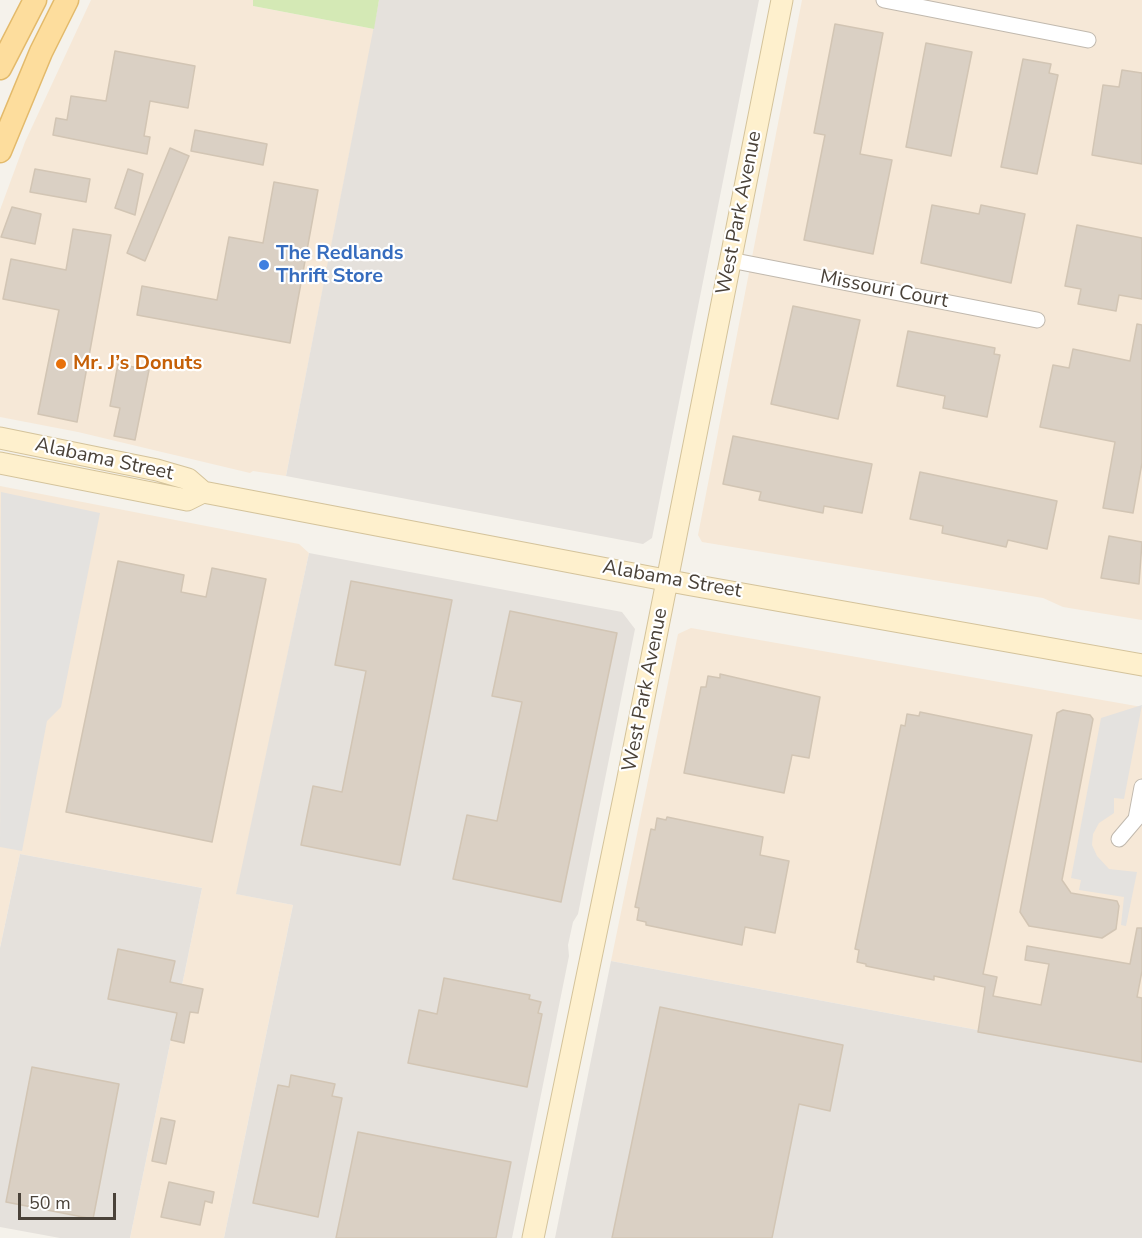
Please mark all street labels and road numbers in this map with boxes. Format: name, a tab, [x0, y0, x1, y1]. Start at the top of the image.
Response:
street label: West Park Avenue	[712, 129, 768, 297]
street label: Missouri Court	[818, 266, 950, 314]
street label: Alabama Street	[33, 434, 175, 486]
street label: Alabama Street	[601, 556, 743, 604]
street label: West Park Avenue	[618, 606, 674, 774]

